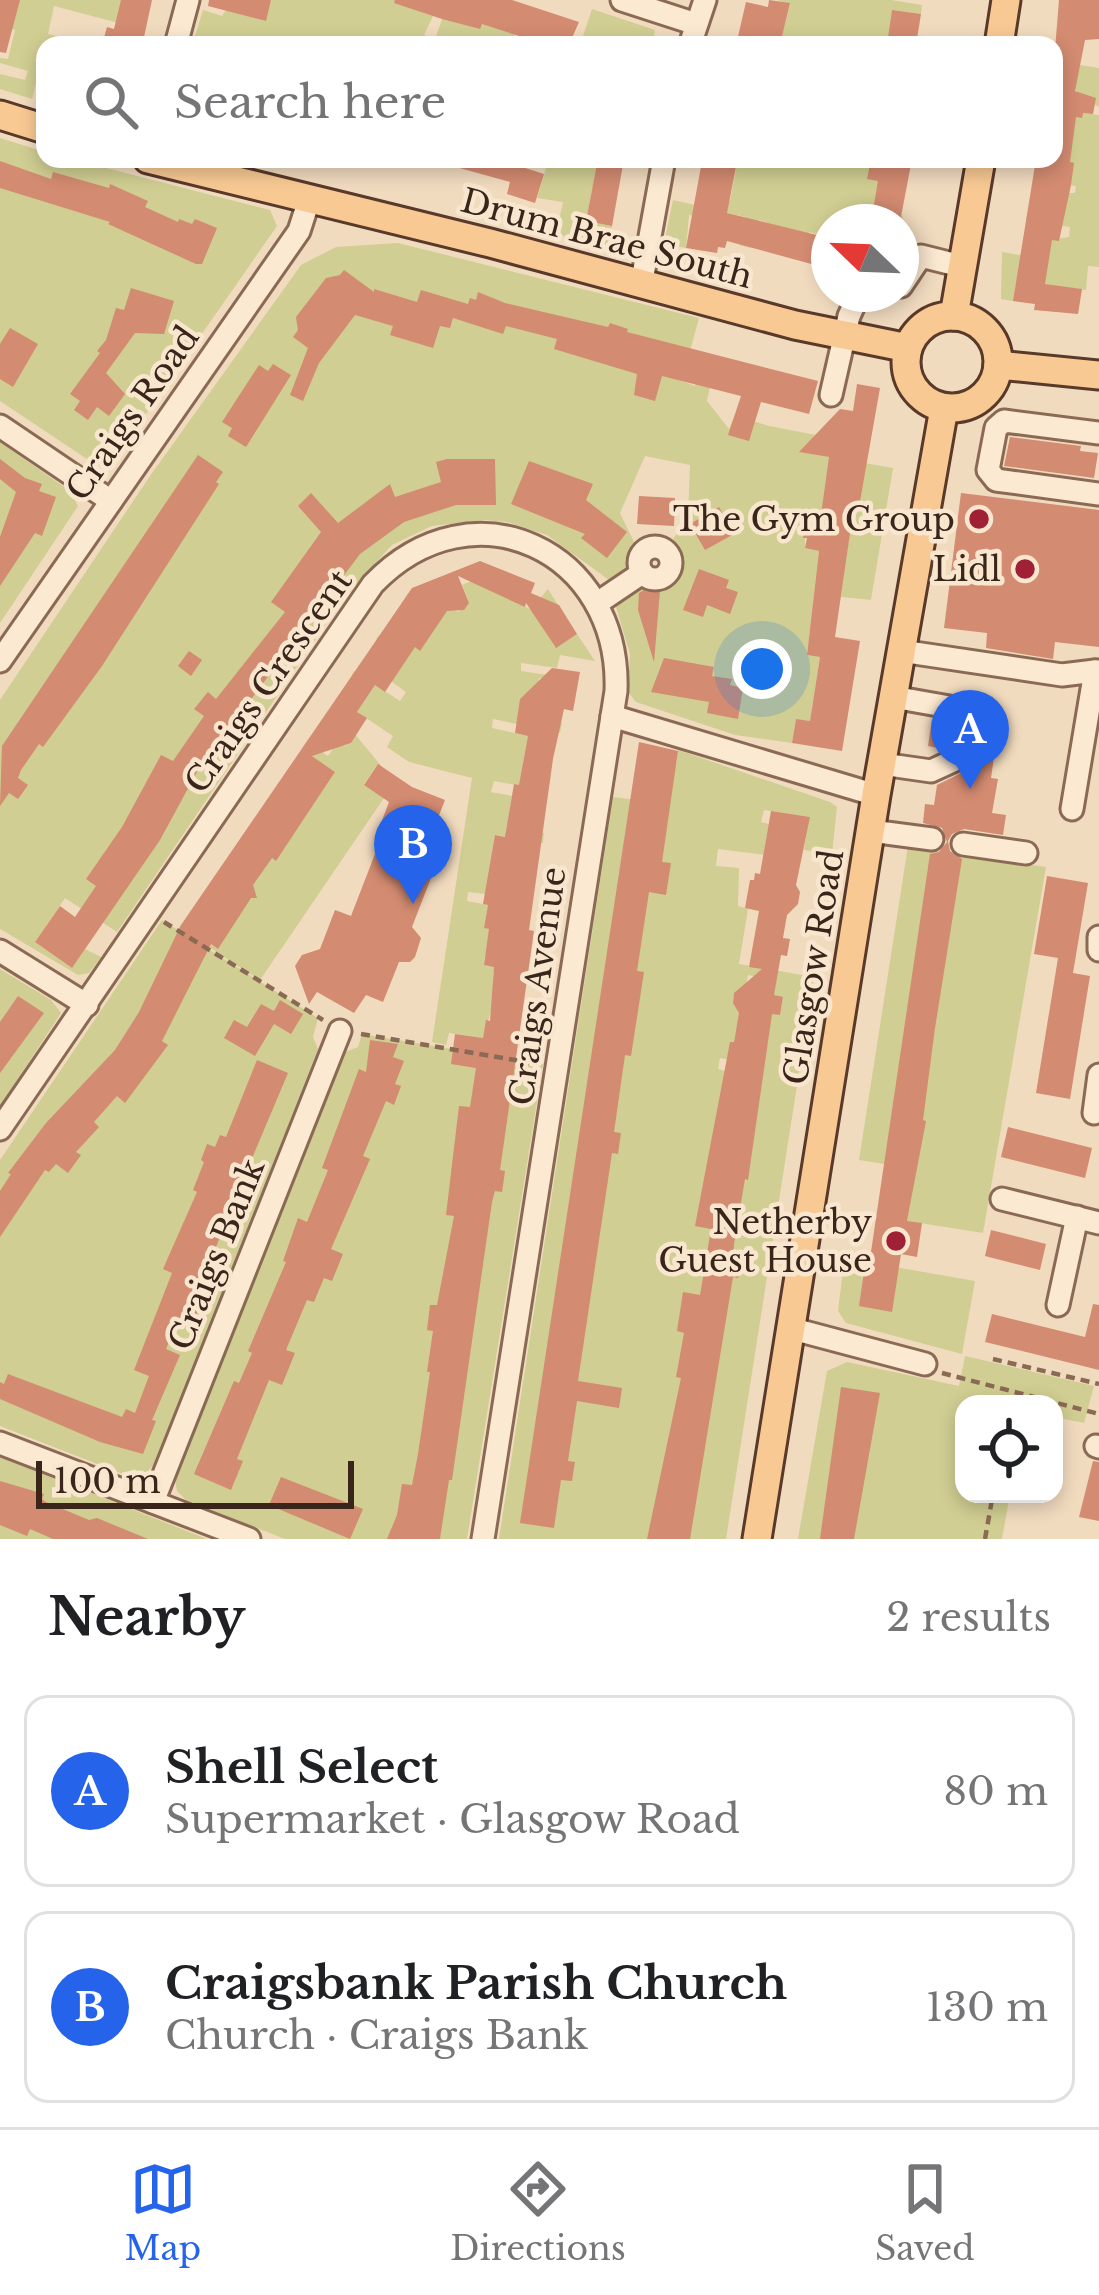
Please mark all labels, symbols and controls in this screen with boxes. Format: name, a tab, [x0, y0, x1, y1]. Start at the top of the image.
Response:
search box	[36, 36, 1063, 168]
icon: search	[78, 69, 144, 135]
text: Search here	[174, 74, 446, 130]
street label: Drum Brae South	[457, 180, 757, 297]
north arrow	[811, 204, 919, 312]
street label: Craigs Road	[57, 318, 208, 509]
place label: The Gym Group	[673, 499, 955, 540]
marker: The Gym Group	[966, 506, 992, 532]
place label: Lidl	[933, 549, 1001, 590]
marker: Lidl	[1012, 556, 1038, 582]
street label: Craigs Crescent	[176, 561, 361, 801]
your location	[732, 639, 792, 699]
pin: A	[931, 690, 1009, 789]
pin: B	[374, 805, 452, 904]
street label: Glasgow Road	[775, 846, 852, 1088]
street label: Craigs Avenue	[500, 864, 575, 1108]
street label: Craigs Bank	[160, 1152, 274, 1356]
place label: Netherby Guest House	[658, 1202, 872, 1281]
marker: Netherby Guest House	[883, 1228, 909, 1254]
map controls	[955, 1395, 1063, 1503]
button: locate	[955, 1395, 1063, 1503]
scale bar	[36, 1455, 354, 1508]
text: 100 m	[54, 1461, 161, 1502]
text: Nearby	[48, 1586, 245, 1649]
text: 2 results	[886, 1593, 1051, 1642]
text: Shell Select	[165, 1739, 438, 1795]
text: A	[74, 1767, 106, 1816]
text: 80 m	[943, 1767, 1048, 1816]
text: Supermarket · Glasgow Road	[165, 1795, 740, 1844]
text: Craigsbank Parish Church	[165, 1955, 787, 2011]
text: B	[74, 1983, 106, 2032]
text: 130 m	[926, 1983, 1048, 2032]
text: Church · Craigs Bank	[165, 2011, 588, 2060]
tab: Map	[125, 2156, 201, 2269]
tab: Directions	[450, 2156, 626, 2269]
tab: Saved	[875, 2156, 974, 2269]

